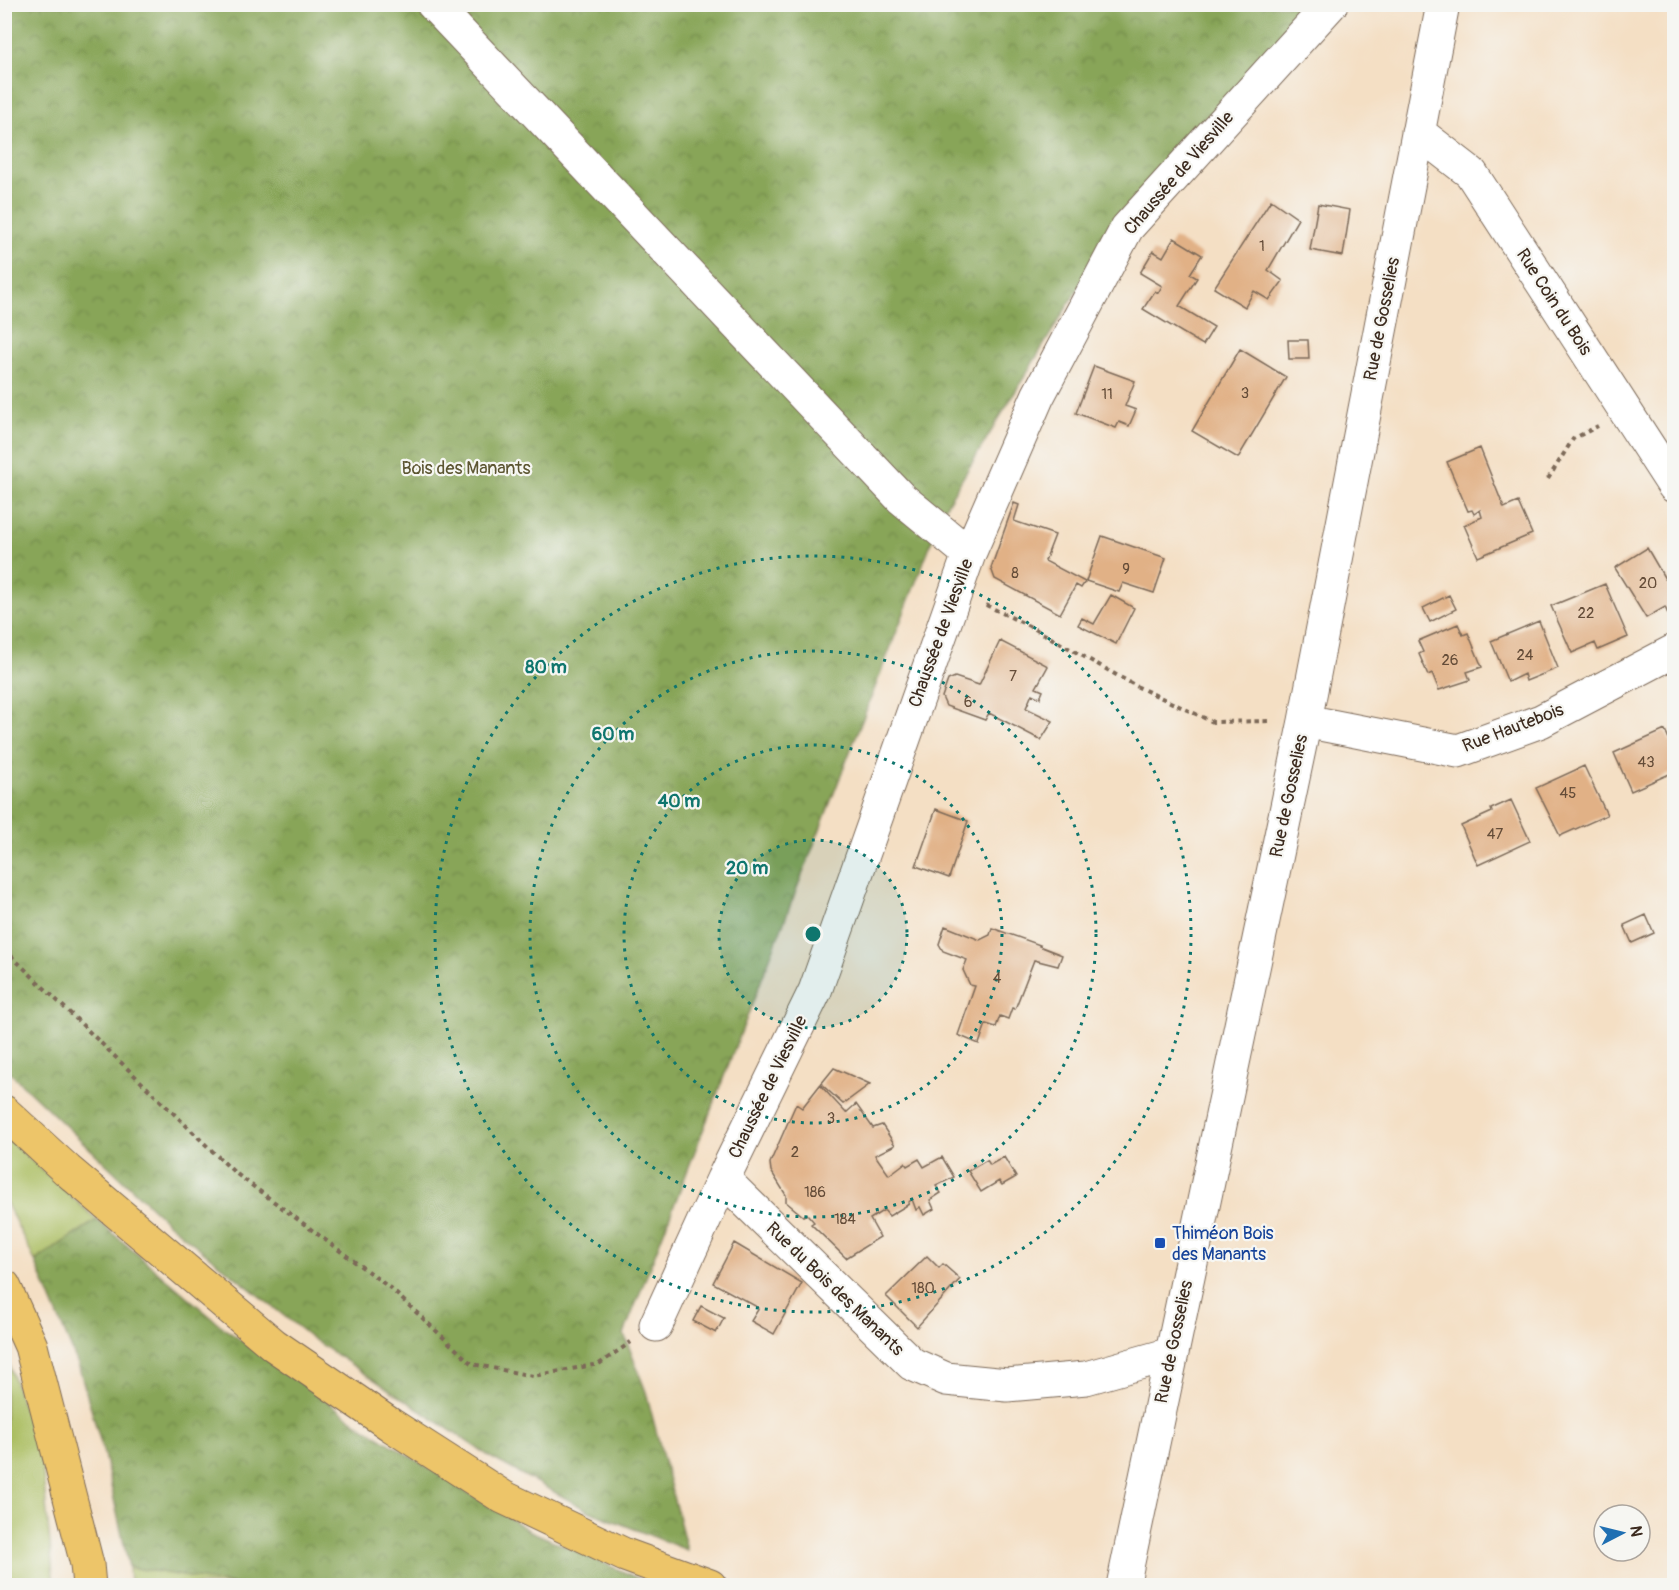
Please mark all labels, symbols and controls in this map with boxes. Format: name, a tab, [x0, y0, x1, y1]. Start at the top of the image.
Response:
street label: Chaussée de Viesville	[1119, 106, 1239, 240]
house number: 1	[1259, 237, 1265, 256]
street label: Rue Coin du Bois	[1511, 244, 1597, 360]
street label: Rue de Gosselies	[1359, 255, 1405, 383]
house number: 3	[1241, 384, 1249, 403]
house number: 11	[1101, 385, 1113, 404]
park label: Bois des Manants	[402, 457, 530, 480]
street label: Chaussée de Viesville	[903, 555, 979, 710]
house number: 9	[1122, 560, 1130, 579]
house number: 8	[1011, 564, 1019, 583]
house number: 20	[1639, 574, 1657, 593]
house number: 22	[1578, 604, 1594, 623]
house number: 24	[1516, 646, 1534, 665]
house number: 26	[1441, 651, 1459, 670]
text: 80 m	[525, 656, 567, 679]
house number: 7	[1009, 667, 1017, 686]
house number: 6	[964, 693, 972, 712]
street label: Rue Hautebois	[1459, 698, 1567, 758]
text: 60 m	[592, 723, 634, 746]
street label: Rue de Gosselies	[1265, 732, 1313, 860]
house number: 43	[1637, 753, 1655, 772]
house number: 45	[1560, 784, 1576, 803]
text: 40 m	[658, 790, 700, 813]
house number: 47	[1487, 825, 1503, 844]
text: 20 m	[726, 857, 768, 880]
centre of rings	[803, 924, 823, 944]
house number: 4	[993, 969, 1002, 988]
street label: Chaussée de Viesville	[723, 1012, 813, 1162]
house number: 3	[827, 1109, 835, 1128]
house number: 2	[791, 1143, 799, 1162]
house number: 186	[804, 1183, 826, 1202]
house number: 184	[834, 1210, 856, 1229]
street label: Rue du Bois des Manants	[761, 1217, 909, 1361]
place label: Thiméon Bois des Manants	[1172, 1222, 1274, 1266]
marker: Thiméon Bois des Manants	[1153, 1236, 1167, 1250]
street label: Rue de Gosselies	[1150, 1278, 1198, 1406]
house number: 180	[911, 1279, 935, 1298]
north arrow	[1592, 1503, 1652, 1563]
text: N	[1625, 1525, 1647, 1538]

